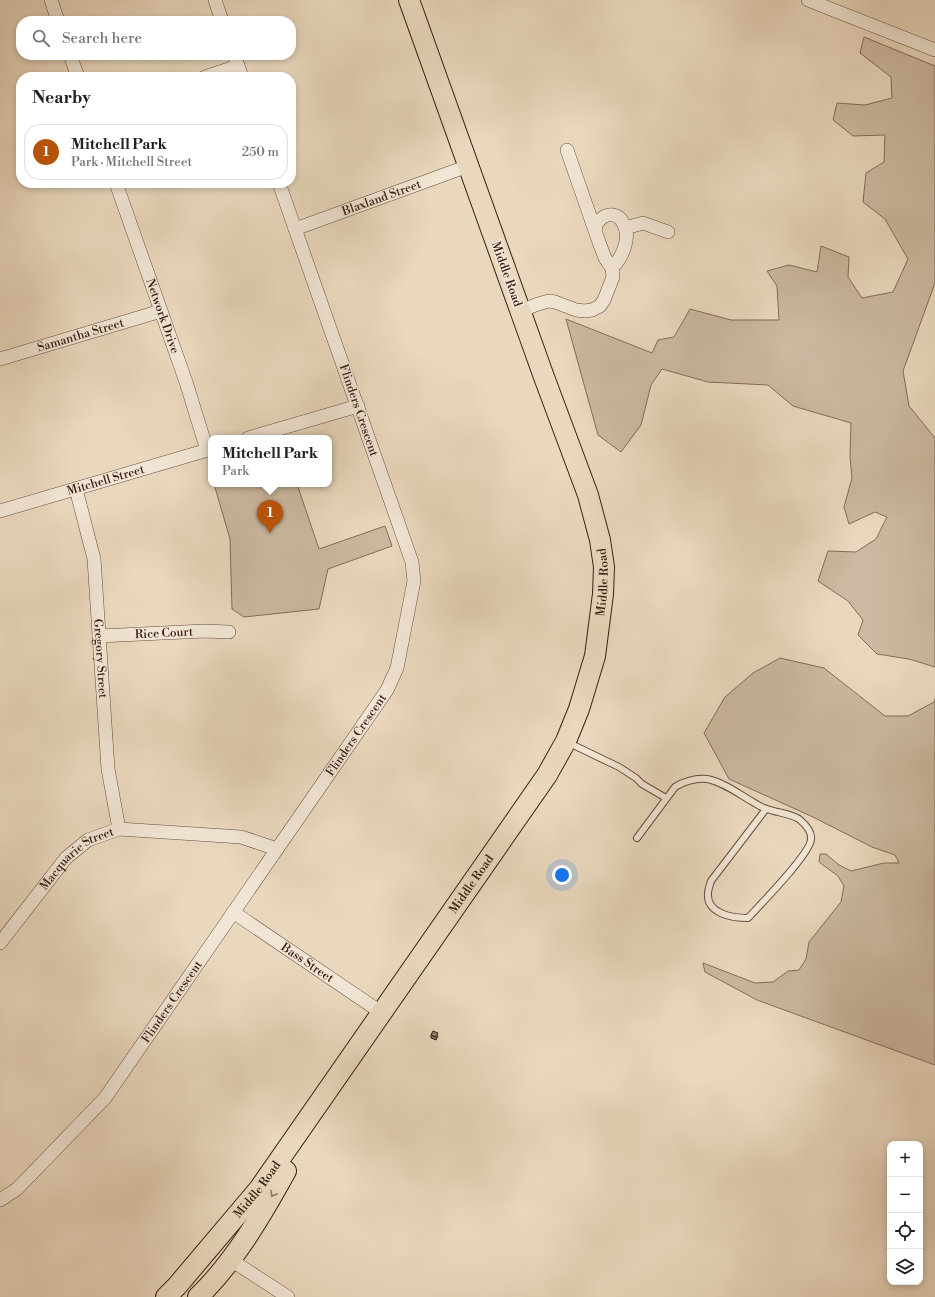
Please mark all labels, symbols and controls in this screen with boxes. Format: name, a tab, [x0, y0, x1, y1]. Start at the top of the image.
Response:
search box	[16, 16, 296, 60]
icon: search	[30, 27, 52, 49]
text: Search here	[62, 29, 142, 48]
text: Nearby	[32, 87, 91, 109]
text: Mitchell Park	[71, 135, 167, 154]
text: 1	[43, 144, 49, 160]
text: 250 m	[242, 144, 279, 160]
text: Park · Mitchell Street	[71, 154, 192, 170]
street label: Blaxland Street	[339, 177, 424, 220]
street label: Middle Road	[488, 240, 525, 309]
street label: Network Drive	[142, 277, 182, 356]
street label: Samantha Street	[36, 315, 126, 355]
street label: Flinders Crescent	[336, 362, 382, 459]
popup	[208, 435, 332, 487]
text: Mitchell Park	[222, 444, 318, 463]
street label: Mitchell Street	[65, 462, 147, 499]
text: Park	[222, 463, 249, 479]
pin: 1	[257, 500, 283, 533]
street label: Middle Road	[593, 547, 612, 617]
street label: Gregory Street	[90, 618, 110, 699]
street label: Rice Court	[134, 625, 194, 642]
street label: Flinders Crescent	[323, 691, 390, 779]
street label: Macquarie Street	[37, 824, 117, 893]
street label: Middle Road	[446, 852, 497, 917]
your location	[552, 865, 572, 885]
street label: Bass Street	[277, 939, 337, 986]
street label: Flinders Crescent	[138, 957, 206, 1046]
map controls	[887, 1141, 923, 1285]
button: +	[887, 1141, 923, 1177]
street label: Middle Road	[231, 1158, 284, 1221]
button: −	[887, 1177, 923, 1213]
one-way arrow	[270, 1190, 278, 1197]
button: locate	[887, 1213, 923, 1249]
button: layers	[887, 1249, 923, 1285]

